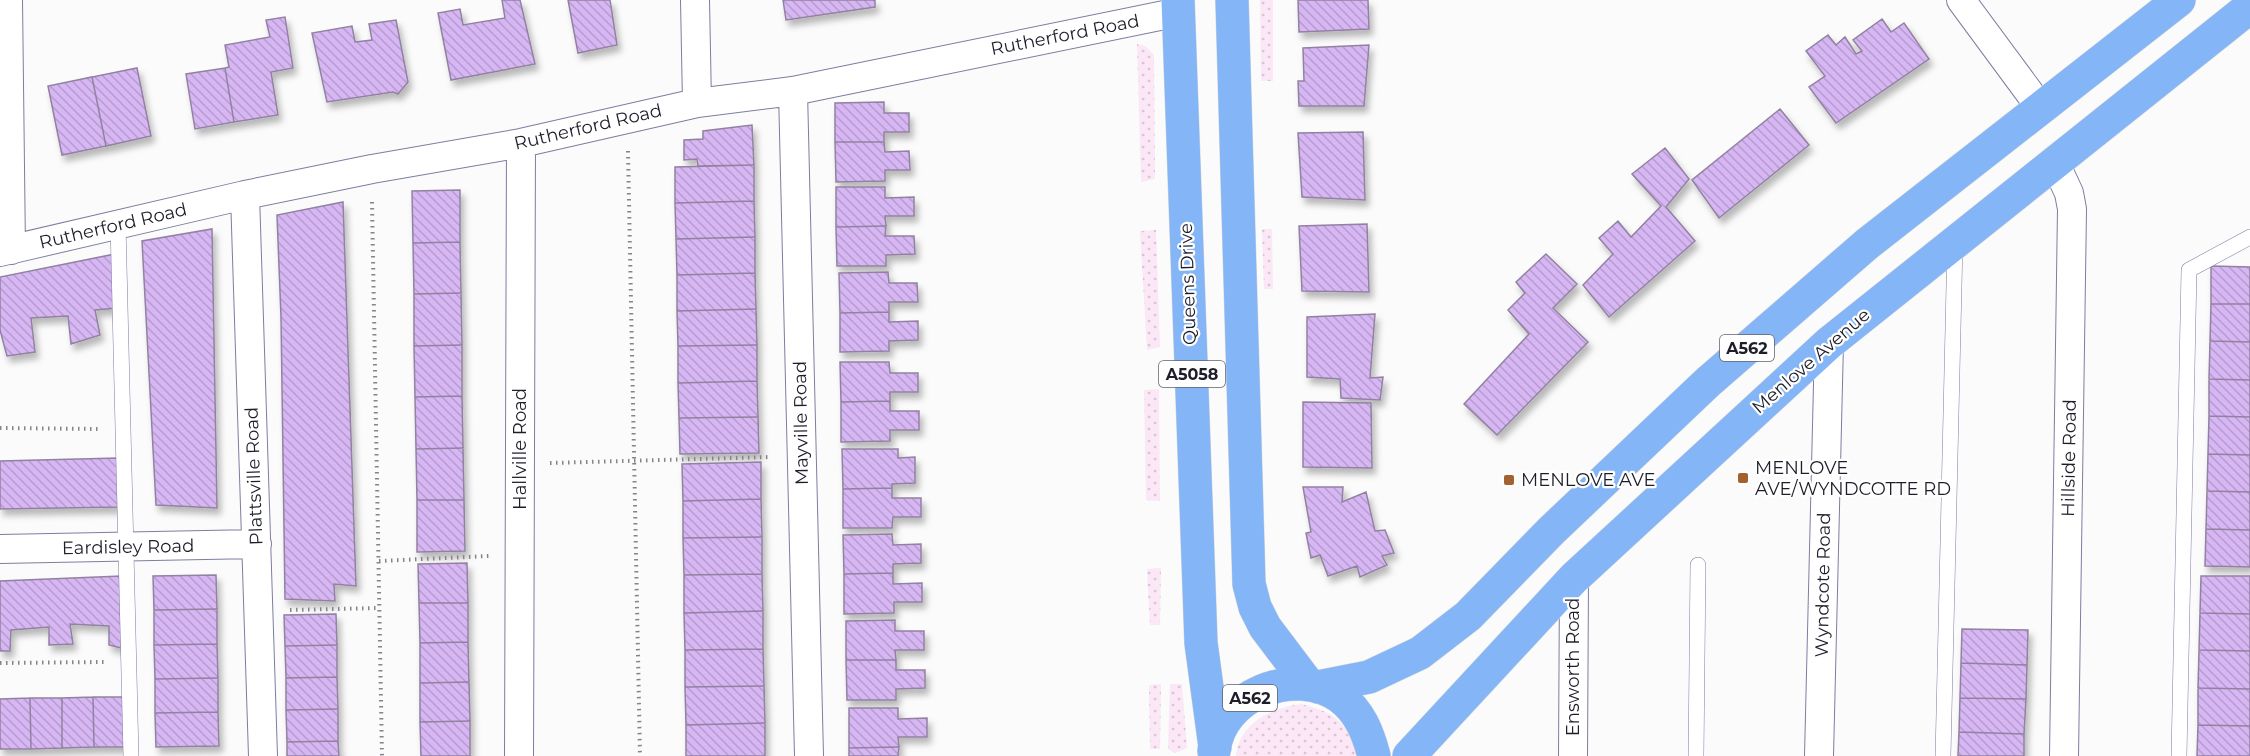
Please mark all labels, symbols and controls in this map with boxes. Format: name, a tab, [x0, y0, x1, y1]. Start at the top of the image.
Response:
street label: Rutherford Road	[989, 10, 1141, 60]
street label: Rutherford Road	[512, 99, 664, 155]
street label: Rutherford Road	[37, 198, 189, 254]
street label: Queens Drive	[1175, 223, 1201, 345]
street label: Menlove Avenue	[1748, 304, 1875, 418]
road number: A562	[1720, 335, 1774, 361]
street label: Mayville Road	[789, 361, 813, 485]
road number: A5058	[1159, 361, 1225, 387]
street label: Hallville Road	[509, 388, 531, 510]
street label: Hillside Road	[2057, 399, 2081, 517]
street label: Plattsville Road	[241, 407, 267, 545]
place label: MENLOVE AVE/WYNDCOTTE RD	[1755, 457, 1951, 500]
place label: MENLOVE AVE	[1521, 469, 1656, 491]
marker: MENLOVE AVE/WYNDCOTTE RD	[1736, 471, 1750, 485]
marker: MENLOVE AVE	[1502, 473, 1516, 487]
street label: Wyndcote Road	[1811, 512, 1835, 658]
street label: Eardisley Road	[62, 535, 194, 559]
street label: Ensworth Road	[1562, 598, 1584, 736]
road number: A562	[1223, 685, 1277, 711]

